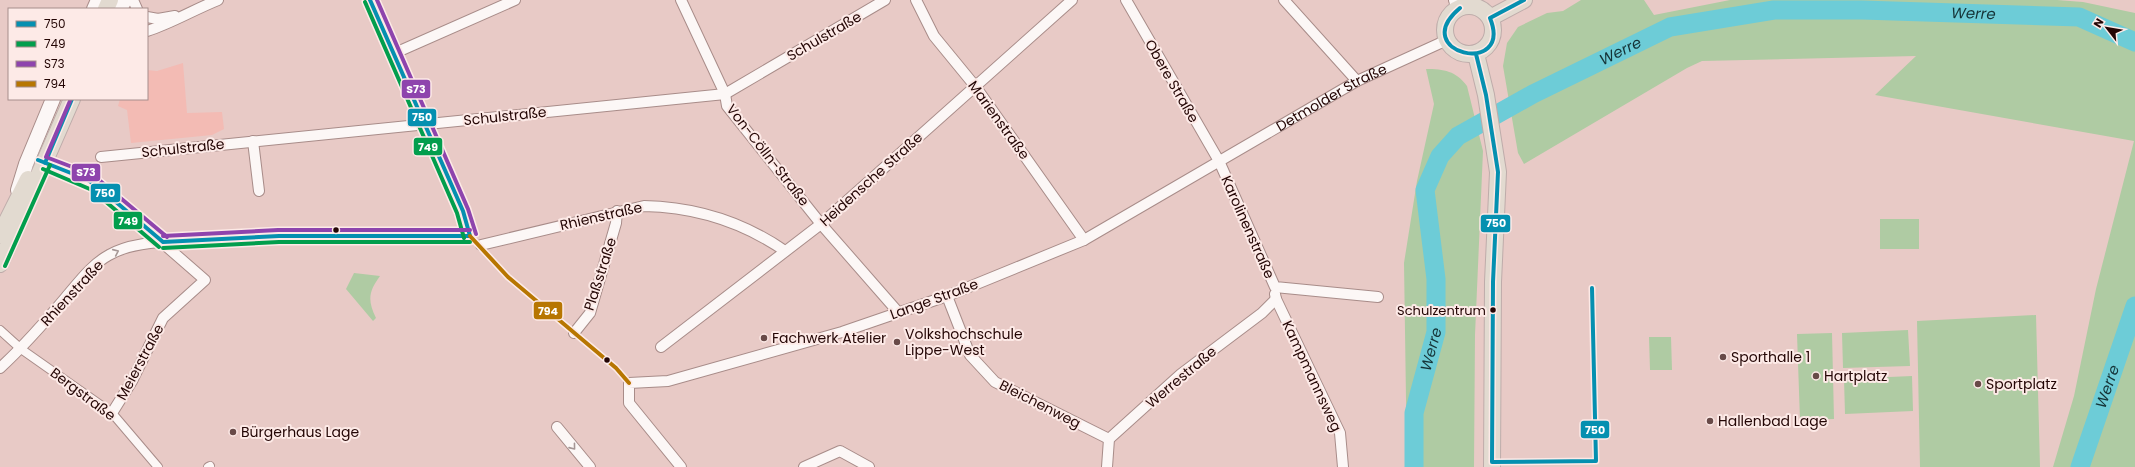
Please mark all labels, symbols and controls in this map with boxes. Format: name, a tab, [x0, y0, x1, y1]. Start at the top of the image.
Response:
water label: Werre	[1951, 2, 1996, 24]
street label: Schulstraße	[783, 6, 865, 66]
legend	[8, 8, 148, 100]
north arrow	[2087, 8, 2127, 48]
text: 750	[44, 15, 66, 32]
text: N	[2089, 15, 2107, 31]
water label: Werre	[1596, 32, 1645, 70]
text: 749	[44, 35, 66, 52]
street label: Obere Straße	[1140, 36, 1204, 127]
text: S73	[44, 55, 65, 72]
street label: Detmolder Straße	[1272, 59, 1390, 136]
text: 794	[44, 75, 66, 92]
street label: Marienstraße	[964, 76, 1035, 164]
line badge: S73	[401, 79, 431, 99]
text: S73	[406, 81, 426, 97]
street label: Von-Cölln-Straße	[722, 100, 814, 211]
street label: Schulstraße	[462, 102, 548, 130]
line badge: 750	[407, 108, 437, 127]
text: 750	[412, 109, 432, 125]
street label: Heidensche Straße	[815, 127, 927, 231]
street label: Schulstraße	[140, 134, 226, 162]
line badge: 749	[413, 137, 443, 156]
text: 749	[418, 139, 438, 155]
line badge: S73	[71, 163, 101, 182]
text: S73	[76, 164, 96, 180]
street label: Karolinenstraße	[1216, 172, 1280, 282]
line badge: 750	[90, 183, 121, 203]
text: 750	[95, 185, 115, 201]
street label: Rhienstraße	[558, 197, 644, 235]
line badge: 749	[113, 211, 143, 230]
text: 749	[118, 213, 138, 229]
line badge: 750	[1480, 214, 1511, 233]
text: 750	[1486, 215, 1506, 231]
unlabelled marker	[331, 225, 341, 235]
street label: Plaßstraße	[579, 235, 621, 313]
one-way arrow	[112, 249, 119, 257]
street label: Rhienstraße	[36, 255, 108, 330]
street label: Lange Straße	[887, 274, 981, 324]
line badge: 794	[533, 301, 563, 320]
place label: Schulzentrum	[1397, 301, 1486, 320]
text: 794	[538, 303, 559, 319]
marker: Schulzentrum	[1488, 305, 1498, 315]
street label: Kampmannsweg	[1277, 317, 1347, 435]
street label: Meierstraße	[112, 320, 169, 404]
place label: Volkshochschule Lippe-West	[905, 324, 1023, 360]
water label: Werre	[1415, 325, 1447, 373]
place label: Fachwerk Atelier	[772, 328, 886, 348]
marker: Fachwerk Atelier	[759, 333, 769, 343]
marker: Volkshochschule Lippe-West	[892, 337, 902, 347]
street label: Werrestraße	[1141, 341, 1221, 413]
place label: Sporthalle 1	[1731, 347, 1810, 367]
marker: Sporthalle 1	[1718, 352, 1728, 362]
unlabelled marker	[602, 355, 612, 365]
water label: Werre	[2090, 362, 2124, 411]
street label: Bergstraße	[46, 363, 120, 425]
place label: Hartplatz	[1824, 366, 1887, 386]
marker: Hartplatz	[1811, 371, 1821, 381]
place label: Sportplatz	[1986, 374, 2057, 394]
street label: Bleichenweg	[996, 375, 1084, 433]
marker: Sportplatz	[1973, 379, 1983, 389]
place label: Hallenbad Lage	[1718, 411, 1828, 431]
marker: Hallenbad Lage	[1705, 416, 1715, 426]
line badge: 750	[1580, 420, 1610, 439]
place label: Bürgerhaus Lage	[241, 422, 360, 442]
text: 750	[1585, 422, 1605, 438]
marker: Bürgerhaus Lage	[228, 427, 238, 437]
one-way arrow	[569, 443, 576, 450]

